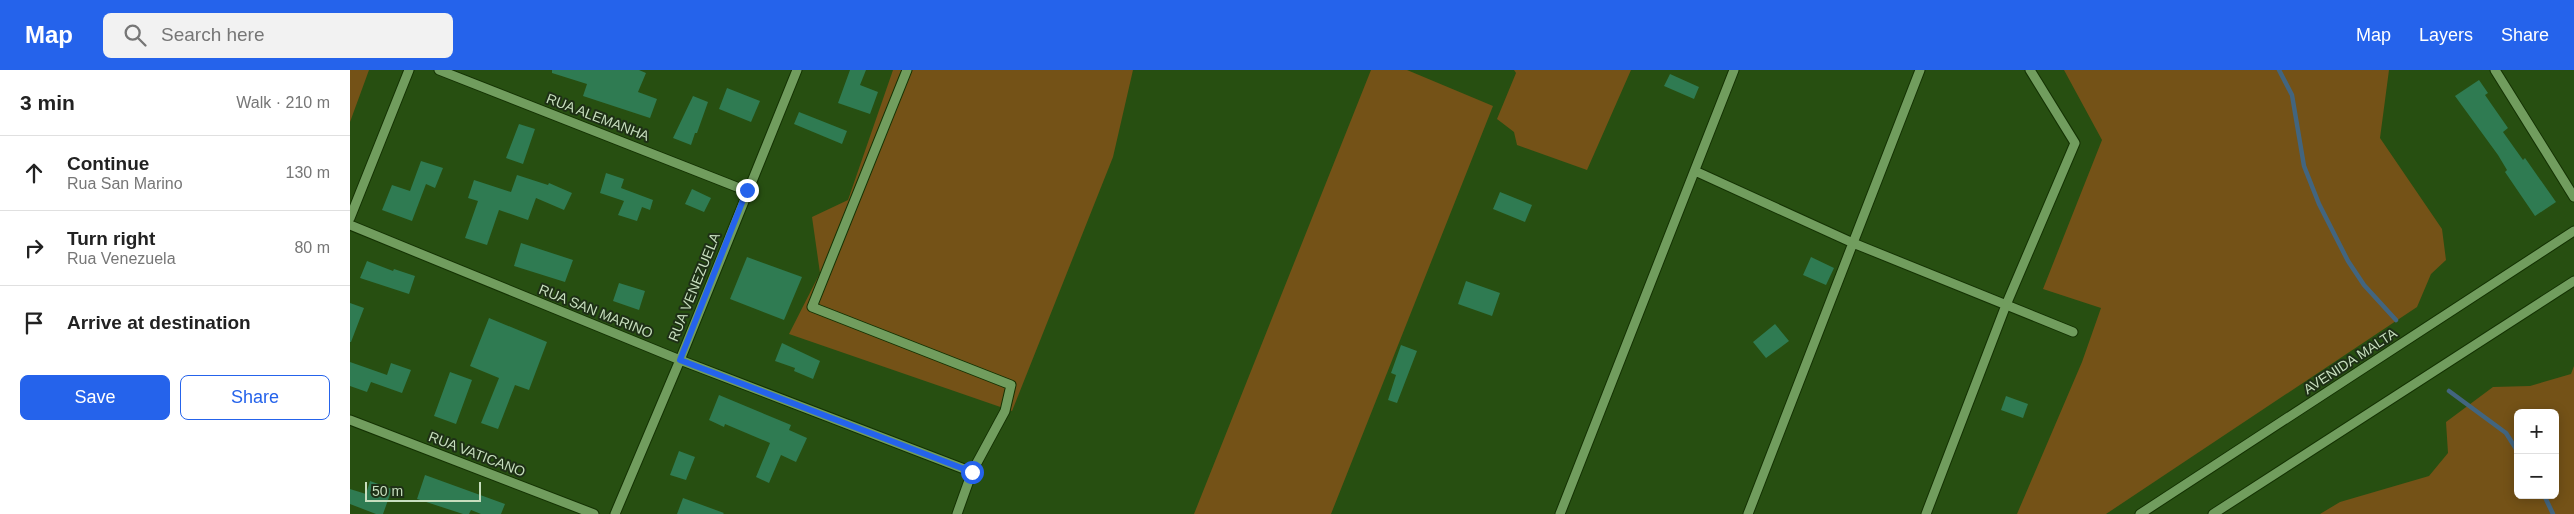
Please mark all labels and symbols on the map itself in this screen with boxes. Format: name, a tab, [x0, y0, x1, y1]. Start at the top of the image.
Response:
street label: RUA ALEMANHA	[544, 90, 652, 144]
route end	[736, 179, 759, 202]
street label: RUA VENEZUELA	[665, 230, 723, 344]
street label: RUA SAN MARINO	[537, 281, 655, 341]
street label: AVENIDA MALTA	[2300, 324, 2400, 397]
street label: RUA VATICANO	[426, 428, 528, 480]
route start	[961, 461, 984, 484]
scale bar	[365, 479, 481, 502]

